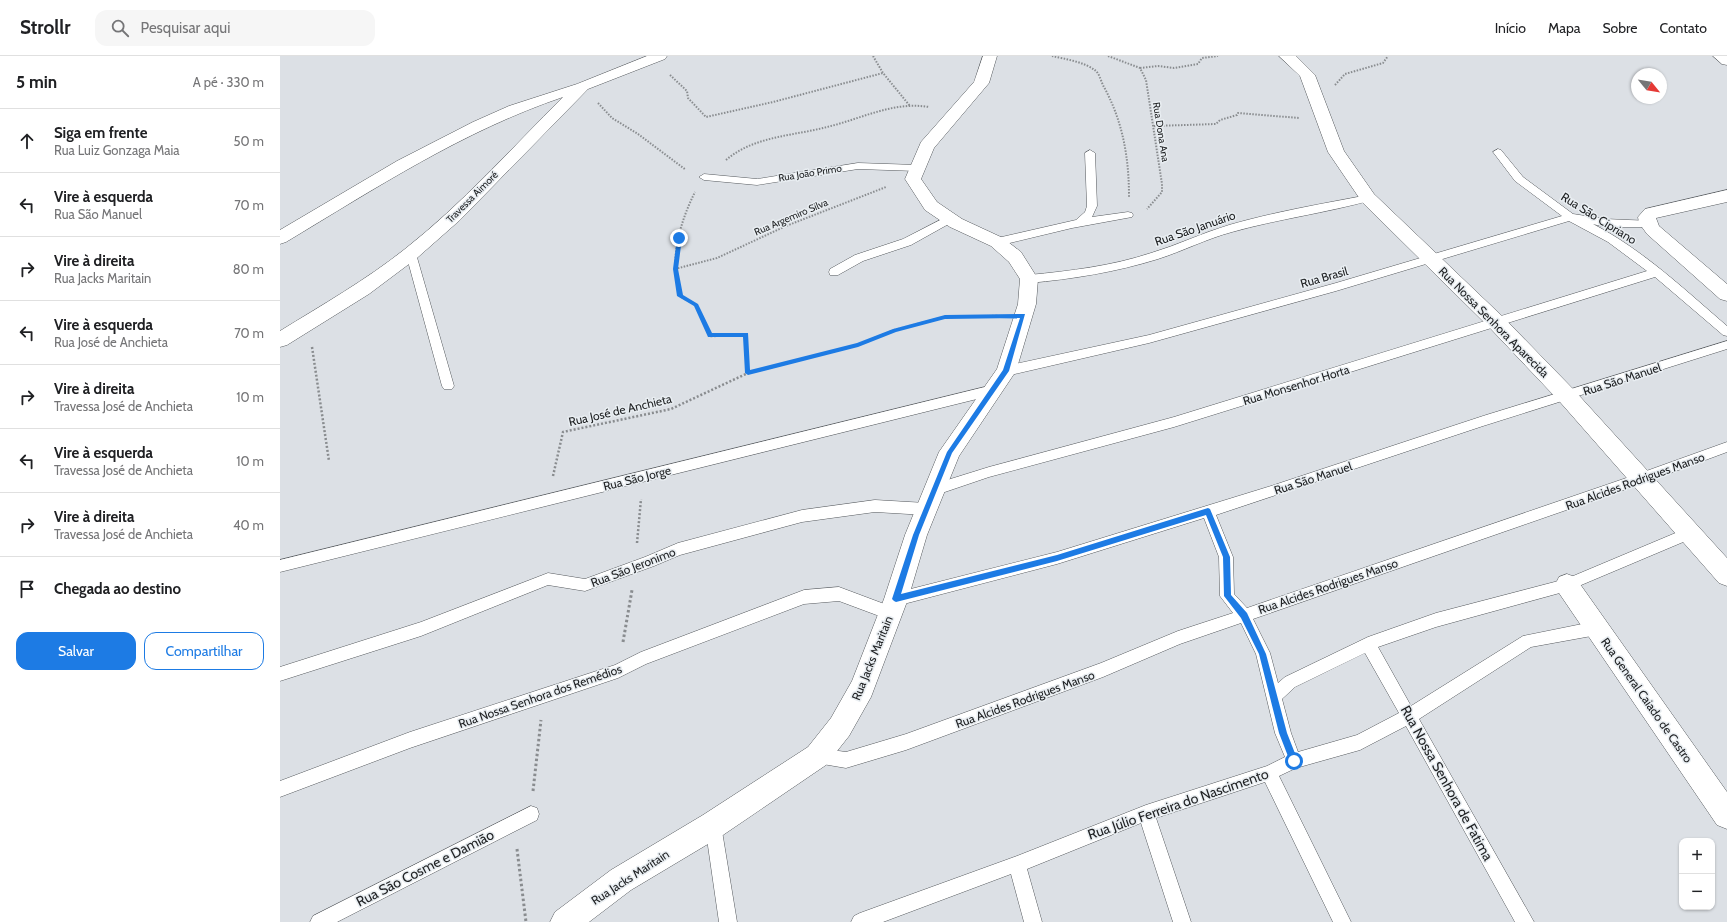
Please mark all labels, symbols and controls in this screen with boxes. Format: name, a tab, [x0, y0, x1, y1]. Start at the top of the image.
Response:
search box	[95, 10, 375, 46]
text: Strollr	[20, 16, 71, 39]
icon: search	[109, 17, 131, 39]
text: Pesquisar aqui	[141, 19, 230, 37]
text: Início	[1495, 19, 1526, 37]
text: Mapa	[1548, 19, 1580, 37]
text: Sobre	[1602, 19, 1637, 37]
text: Contato	[1659, 19, 1707, 37]
north arrow	[1631, 68, 1667, 104]
text: 5 min	[16, 72, 57, 92]
text: A pé · 330 m	[193, 74, 264, 90]
street label: Rua Dona Ana	[1150, 101, 1172, 163]
text: Siga em frente	[54, 124, 147, 142]
icon: ahead	[16, 130, 38, 152]
text: 50 m	[234, 133, 264, 149]
text: Rua Luiz Gonzaga Maia	[54, 142, 180, 158]
street label: Rua João Primo	[777, 162, 843, 184]
street label: Travessa Aimoré	[443, 168, 501, 226]
text: Vire à esquerda	[54, 188, 153, 206]
street label: Rua São Cipriano	[1558, 189, 1640, 247]
icon: left	[16, 194, 38, 216]
street label: Rua Argemiro Silva	[752, 195, 830, 238]
text: 70 m	[234, 197, 264, 213]
text: Rua São Manuel	[54, 206, 142, 222]
street label: Rua São Januário	[1153, 207, 1238, 249]
route end	[670, 229, 688, 247]
text: Vire à direita	[54, 252, 135, 270]
icon: right	[16, 258, 38, 280]
text: 80 m	[233, 261, 264, 277]
street label: Rua Brasil	[1299, 263, 1350, 291]
street label: Rua Nossa Senhora Aparecida	[1436, 264, 1553, 381]
text: Rua Jacks Maritain	[54, 270, 151, 286]
text: Vire à esquerda	[54, 316, 153, 334]
icon: left	[16, 322, 38, 344]
text: 70 m	[234, 325, 264, 341]
text: Rua José de Anchieta	[54, 334, 168, 350]
street label: Rua São Manuel	[1581, 359, 1663, 399]
street label: Rua Monsenhor Horta	[1241, 362, 1351, 408]
text: Vire à direita	[54, 380, 135, 398]
icon: right	[16, 386, 38, 408]
text: 10 m	[236, 389, 264, 405]
street label: Rua José de Anchieta	[567, 391, 673, 429]
text: Travessa José de Anchieta	[54, 398, 193, 414]
text: Vire à esquerda	[54, 444, 153, 462]
street label: Rua Alcides Rodrigues Manso	[1563, 449, 1707, 513]
icon: left	[16, 450, 38, 472]
text: 10 m	[236, 453, 264, 469]
street label: Rua São Manuel	[1272, 458, 1354, 498]
text: Travessa José de Anchieta	[54, 462, 193, 478]
street label: Rua São Jorge	[602, 462, 672, 494]
text: Vire à direita	[54, 508, 135, 526]
icon: right	[16, 514, 38, 536]
text: 40 m	[233, 517, 264, 533]
text: Travessa José de Anchieta	[54, 526, 193, 542]
street label: Rua São Jeronimo	[589, 544, 678, 590]
street label: Rua Alcides Rodrigues Manso	[1256, 555, 1400, 617]
icon: arrive	[16, 578, 38, 600]
text: Chegada ao destino	[54, 580, 181, 598]
street label: Rua Jacks Maritain	[848, 613, 896, 702]
button: Salvar	[16, 632, 136, 670]
button: Compartilhar	[144, 632, 264, 670]
street label: Rua General Caiado de Castro	[1598, 635, 1696, 766]
street label: Rua Nossa Senhora dos Remédios	[456, 661, 624, 731]
street label: Rua Alcides Rodrigues Manso	[953, 667, 1097, 731]
street label: Rua Nossa Senhora de Fatima	[1397, 702, 1497, 864]
route start	[1285, 752, 1303, 770]
street label: Rua Júlio Ferreira do Nascimento	[1085, 764, 1271, 843]
street label: Rua Sāo Cosme e Damiāo	[353, 825, 497, 911]
map controls	[1679, 838, 1715, 910]
button: +	[1679, 838, 1715, 874]
street label: Rua Jacks Maritain	[588, 846, 672, 908]
button: −	[1679, 874, 1715, 910]

